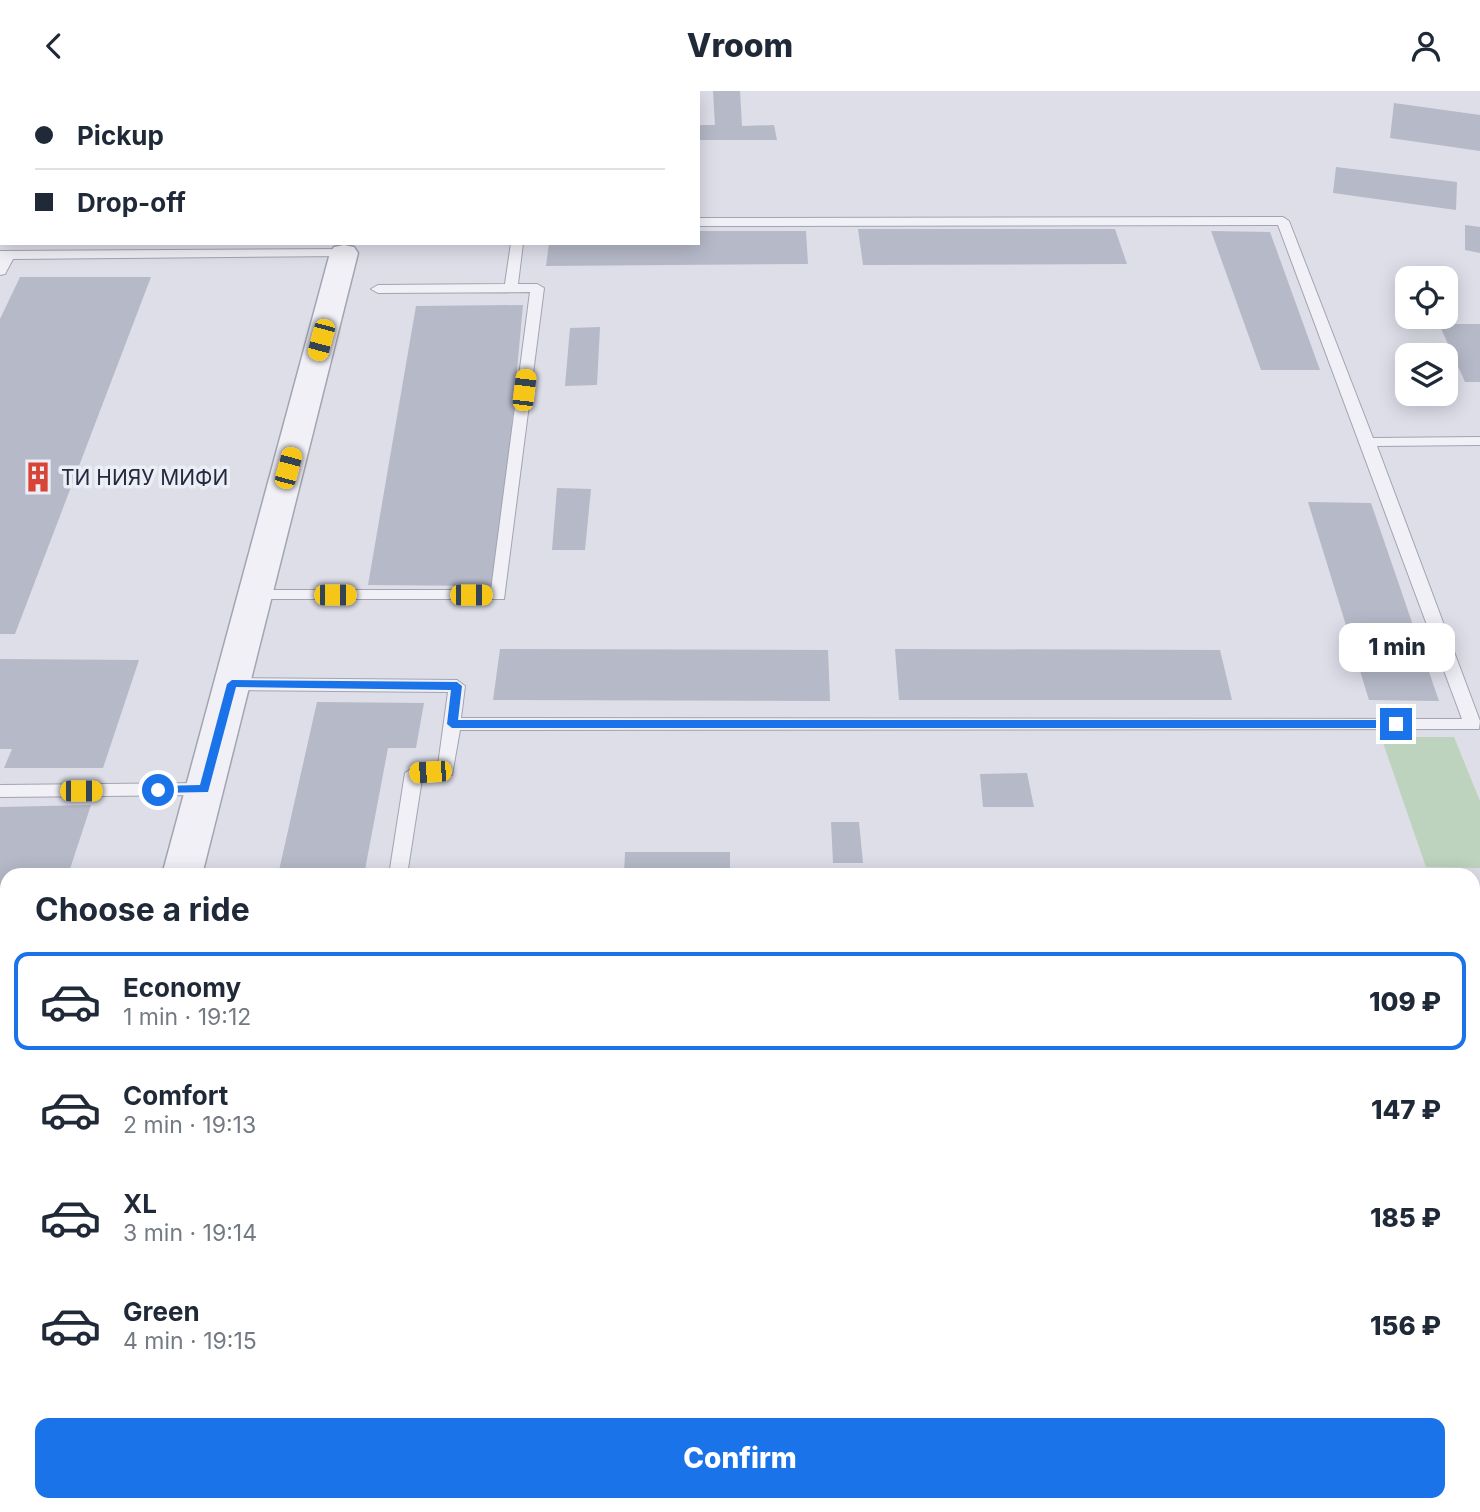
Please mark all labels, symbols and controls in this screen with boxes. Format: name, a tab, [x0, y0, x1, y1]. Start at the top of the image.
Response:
text: Vroom	[687, 26, 793, 65]
icon: back	[35, 27, 73, 65]
icon: person	[1407, 27, 1445, 65]
text: Pickup	[77, 120, 164, 151]
text: Drop-off	[77, 187, 186, 218]
map controls	[1395, 266, 1458, 406]
button: locate	[1395, 266, 1458, 329]
car	[306, 317, 337, 363]
button: layers	[1395, 343, 1458, 406]
car	[512, 368, 537, 412]
car	[273, 445, 304, 491]
building icon: ТИ НИЯУ МИФИ	[21, 460, 55, 494]
place label: ТИ НИЯУ МИФИ	[61, 465, 228, 490]
car	[315, 585, 357, 606]
car	[451, 585, 493, 606]
callout: 1 min	[1338, 623, 1454, 671]
text: 1 min	[1368, 633, 1426, 661]
route end	[1380, 708, 1412, 740]
car	[409, 760, 452, 784]
route start	[142, 774, 174, 806]
car	[61, 781, 103, 802]
text: Choose a ride	[35, 890, 250, 929]
icon: car	[39, 970, 102, 1033]
text: Economy	[123, 972, 241, 1003]
text: 109 ₽	[1369, 986, 1441, 1017]
text: 1 min · 19:12	[123, 1003, 251, 1031]
icon: car	[39, 1078, 102, 1141]
text: Comfort	[123, 1080, 228, 1111]
text: 147 ₽	[1371, 1094, 1441, 1125]
text: 2 min · 19:13	[123, 1111, 256, 1139]
icon: car	[39, 1186, 102, 1249]
text: XL	[123, 1188, 157, 1219]
text: 185 ₽	[1370, 1202, 1441, 1233]
text: 3 min · 19:14	[123, 1219, 257, 1247]
icon: car	[39, 1294, 102, 1357]
text: Green	[123, 1296, 200, 1327]
text: 156 ₽	[1370, 1310, 1441, 1341]
text: 4 min · 19:15	[123, 1327, 257, 1355]
button: Confirm	[35, 1418, 1445, 1498]

